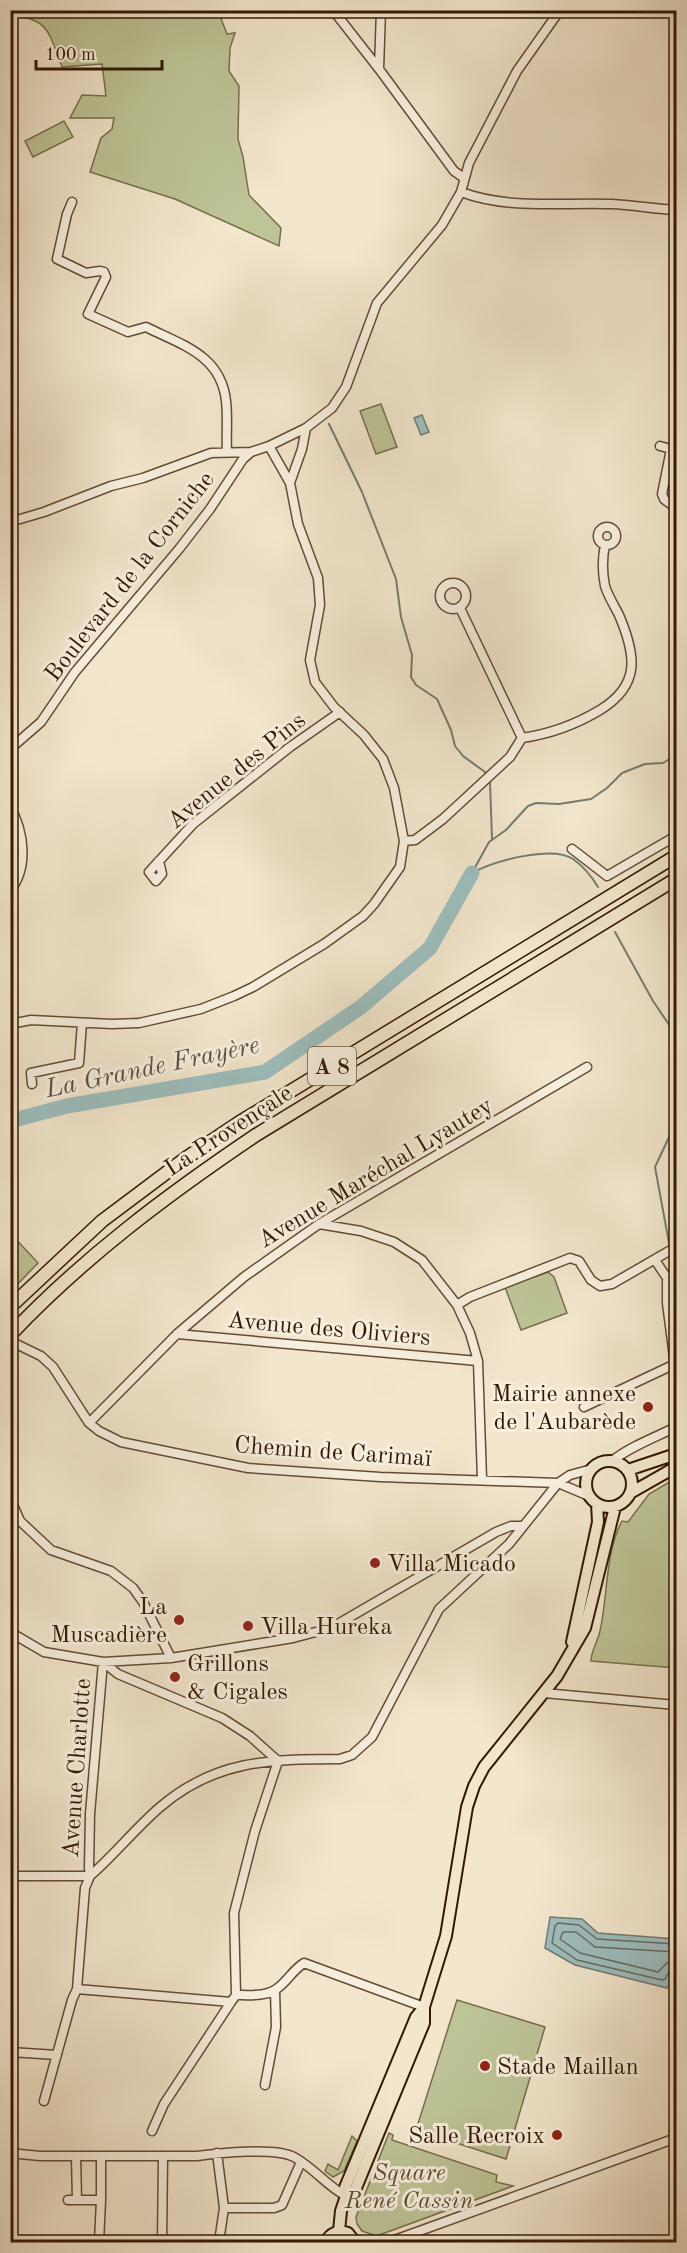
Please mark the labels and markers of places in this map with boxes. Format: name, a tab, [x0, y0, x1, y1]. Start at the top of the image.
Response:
place label: Mairie annexe de l'Aubarède	[492, 1383, 636, 1435]
marker: Mairie annexe de l'Aubarède	[641, 1400, 655, 1414]
place label: Villa Micado	[387, 1553, 516, 1577]
marker: Villa Micado	[368, 1556, 382, 1570]
place label: La Muscadière	[50, 1596, 167, 1648]
marker: La Muscadière	[172, 1613, 186, 1627]
place label: Villa Hureka	[260, 1616, 393, 1640]
marker: Villa Hureka	[241, 1619, 255, 1633]
place label: Grillons & Cigales	[187, 1653, 288, 1705]
marker: Grillons & Cigales	[168, 1670, 182, 1684]
place label: Stade Maillan	[497, 2056, 639, 2080]
marker: Stade Maillan	[478, 2059, 492, 2073]
place label: Salle Recroix	[408, 2125, 545, 2149]
marker: Salle Recroix	[550, 2128, 564, 2142]

